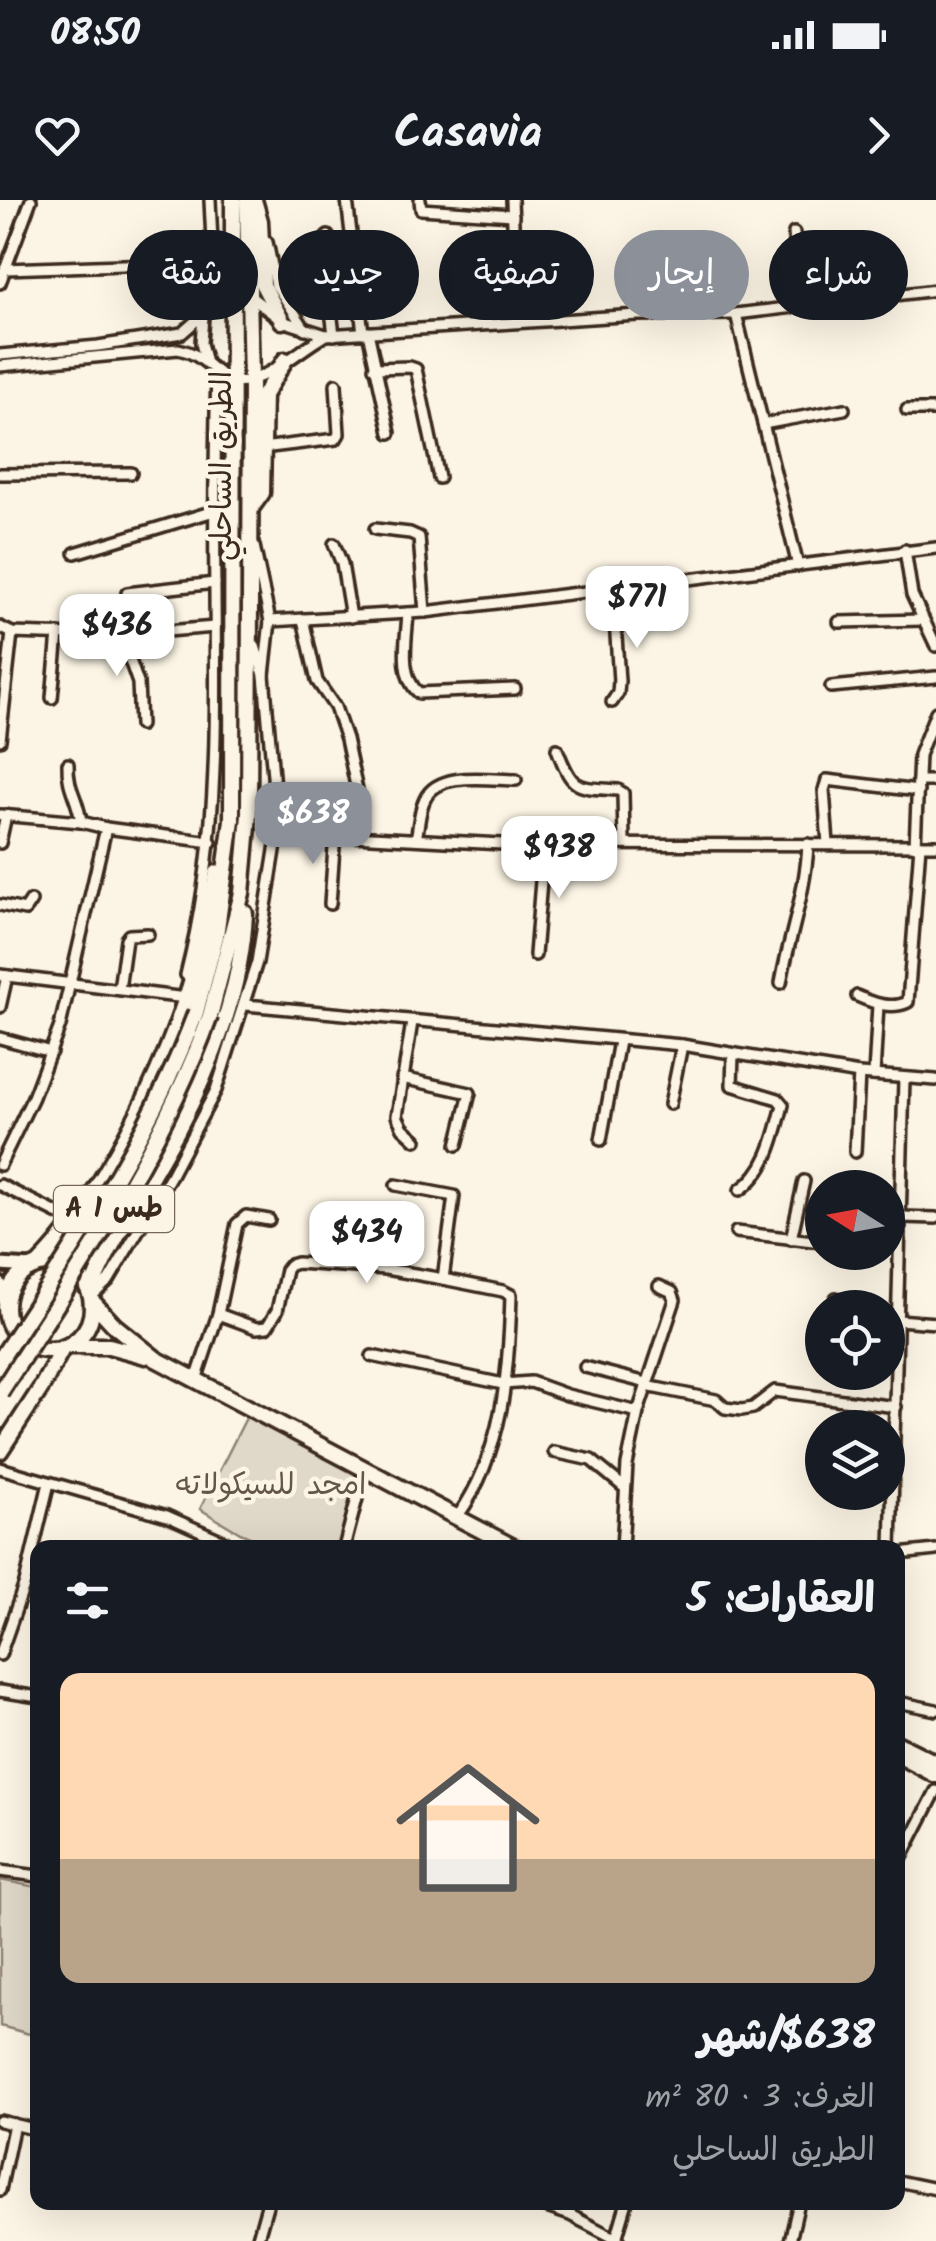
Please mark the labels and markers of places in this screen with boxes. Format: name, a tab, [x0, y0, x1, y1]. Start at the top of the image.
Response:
pin: $771	[578, 566, 696, 651]
pin: $436	[58, 594, 176, 679]
pin: $638	[254, 782, 372, 867]
pin: $938	[500, 816, 618, 901]
pin: $434	[308, 1201, 426, 1286]

